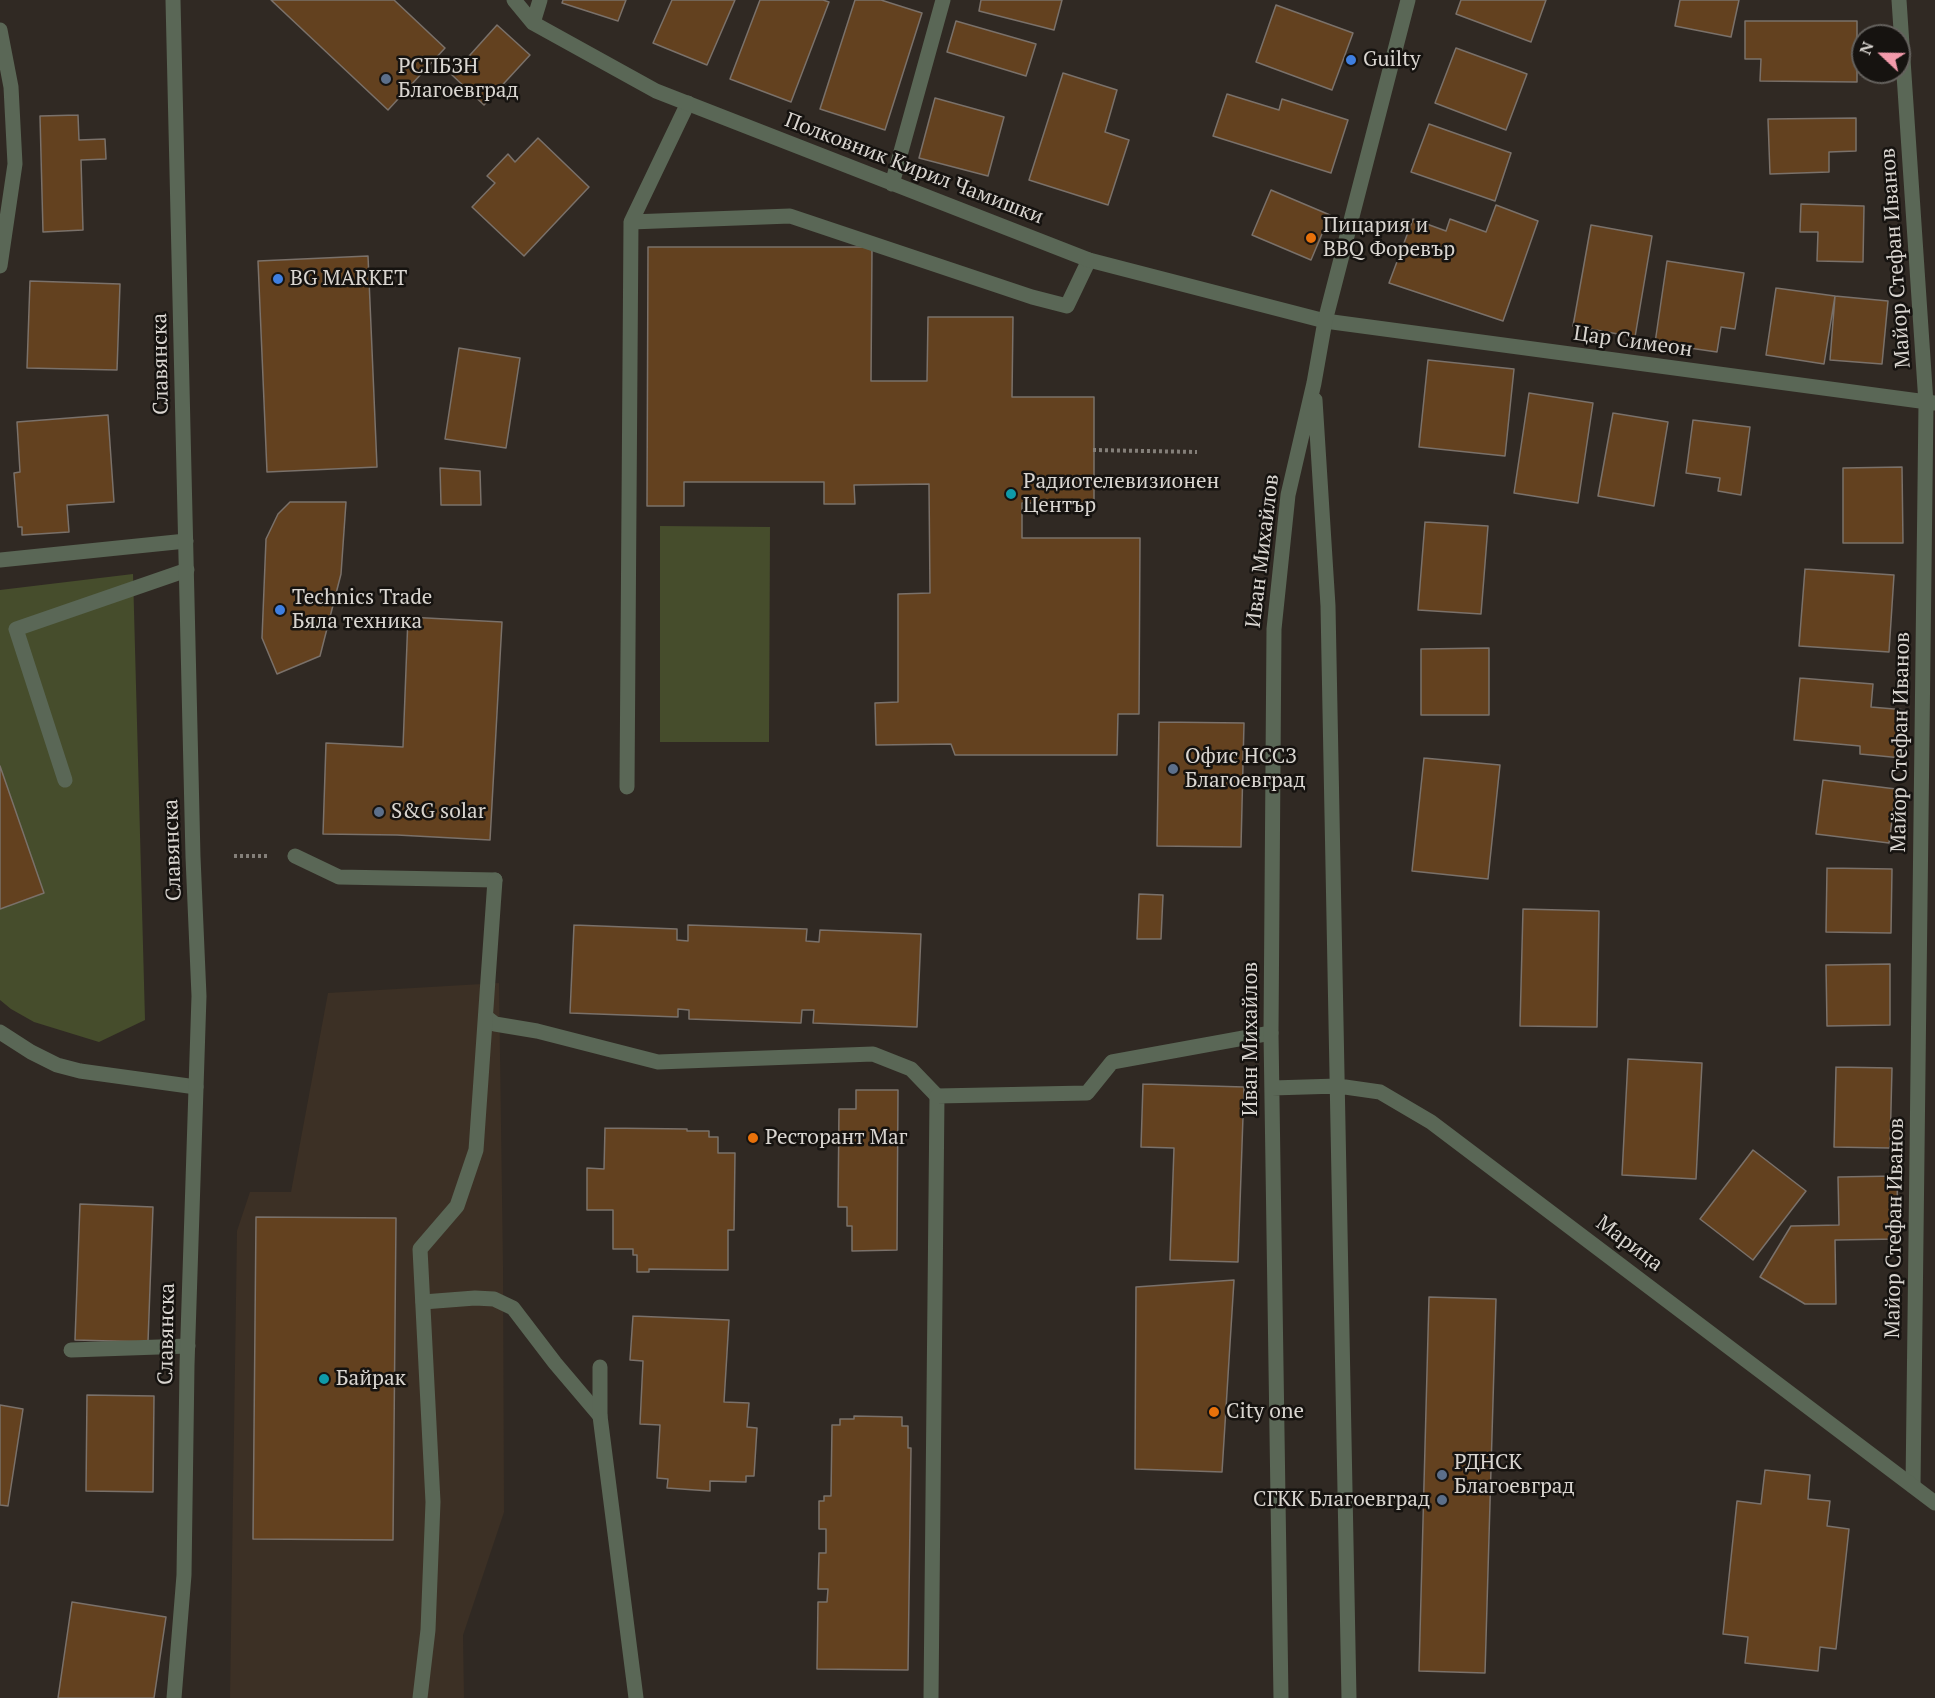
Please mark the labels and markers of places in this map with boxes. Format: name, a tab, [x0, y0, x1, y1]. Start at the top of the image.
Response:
place label: Guilty	[1363, 47, 1421, 73]
marker: Guilty	[1344, 53, 1358, 67]
place label: РСПБЗН Благоевград	[398, 54, 518, 104]
marker: РСПБЗН Благоевград	[379, 72, 393, 86]
place label: Пицария и BBQ Форевър	[1323, 213, 1455, 263]
marker: Пицария и BBQ Форевър	[1304, 231, 1318, 245]
place label: BG MARKET	[290, 266, 407, 292]
marker: BG MARKET	[271, 272, 285, 286]
place label: Радиотелевизионен Център	[1023, 469, 1219, 519]
marker: Радиотелевизионен Център	[1004, 487, 1018, 501]
place label: Technics Trade Бяла техника	[292, 585, 432, 635]
marker: Technics Trade Бяла техника	[273, 603, 287, 617]
place label: Офис НССЗ Благоевград	[1185, 744, 1305, 794]
marker: Офис НССЗ Благоевград	[1166, 762, 1180, 776]
place label: S&G solar	[391, 799, 486, 825]
marker: S&G solar	[372, 805, 386, 819]
place label: Ресторант Маг	[765, 1125, 908, 1151]
marker: Ресторант Маг	[746, 1131, 760, 1145]
place label: Байрак	[336, 1366, 406, 1392]
marker: Байрак	[317, 1372, 331, 1386]
place label: City one	[1226, 1399, 1304, 1425]
marker: City one	[1207, 1405, 1221, 1419]
place label: РДНСК Благоевград	[1454, 1450, 1574, 1500]
marker: РДНСК Благоевград	[1435, 1468, 1449, 1482]
place label: СГКК Благоевград	[1253, 1487, 1430, 1513]
marker: СГКК Благоевград	[1435, 1493, 1449, 1507]

